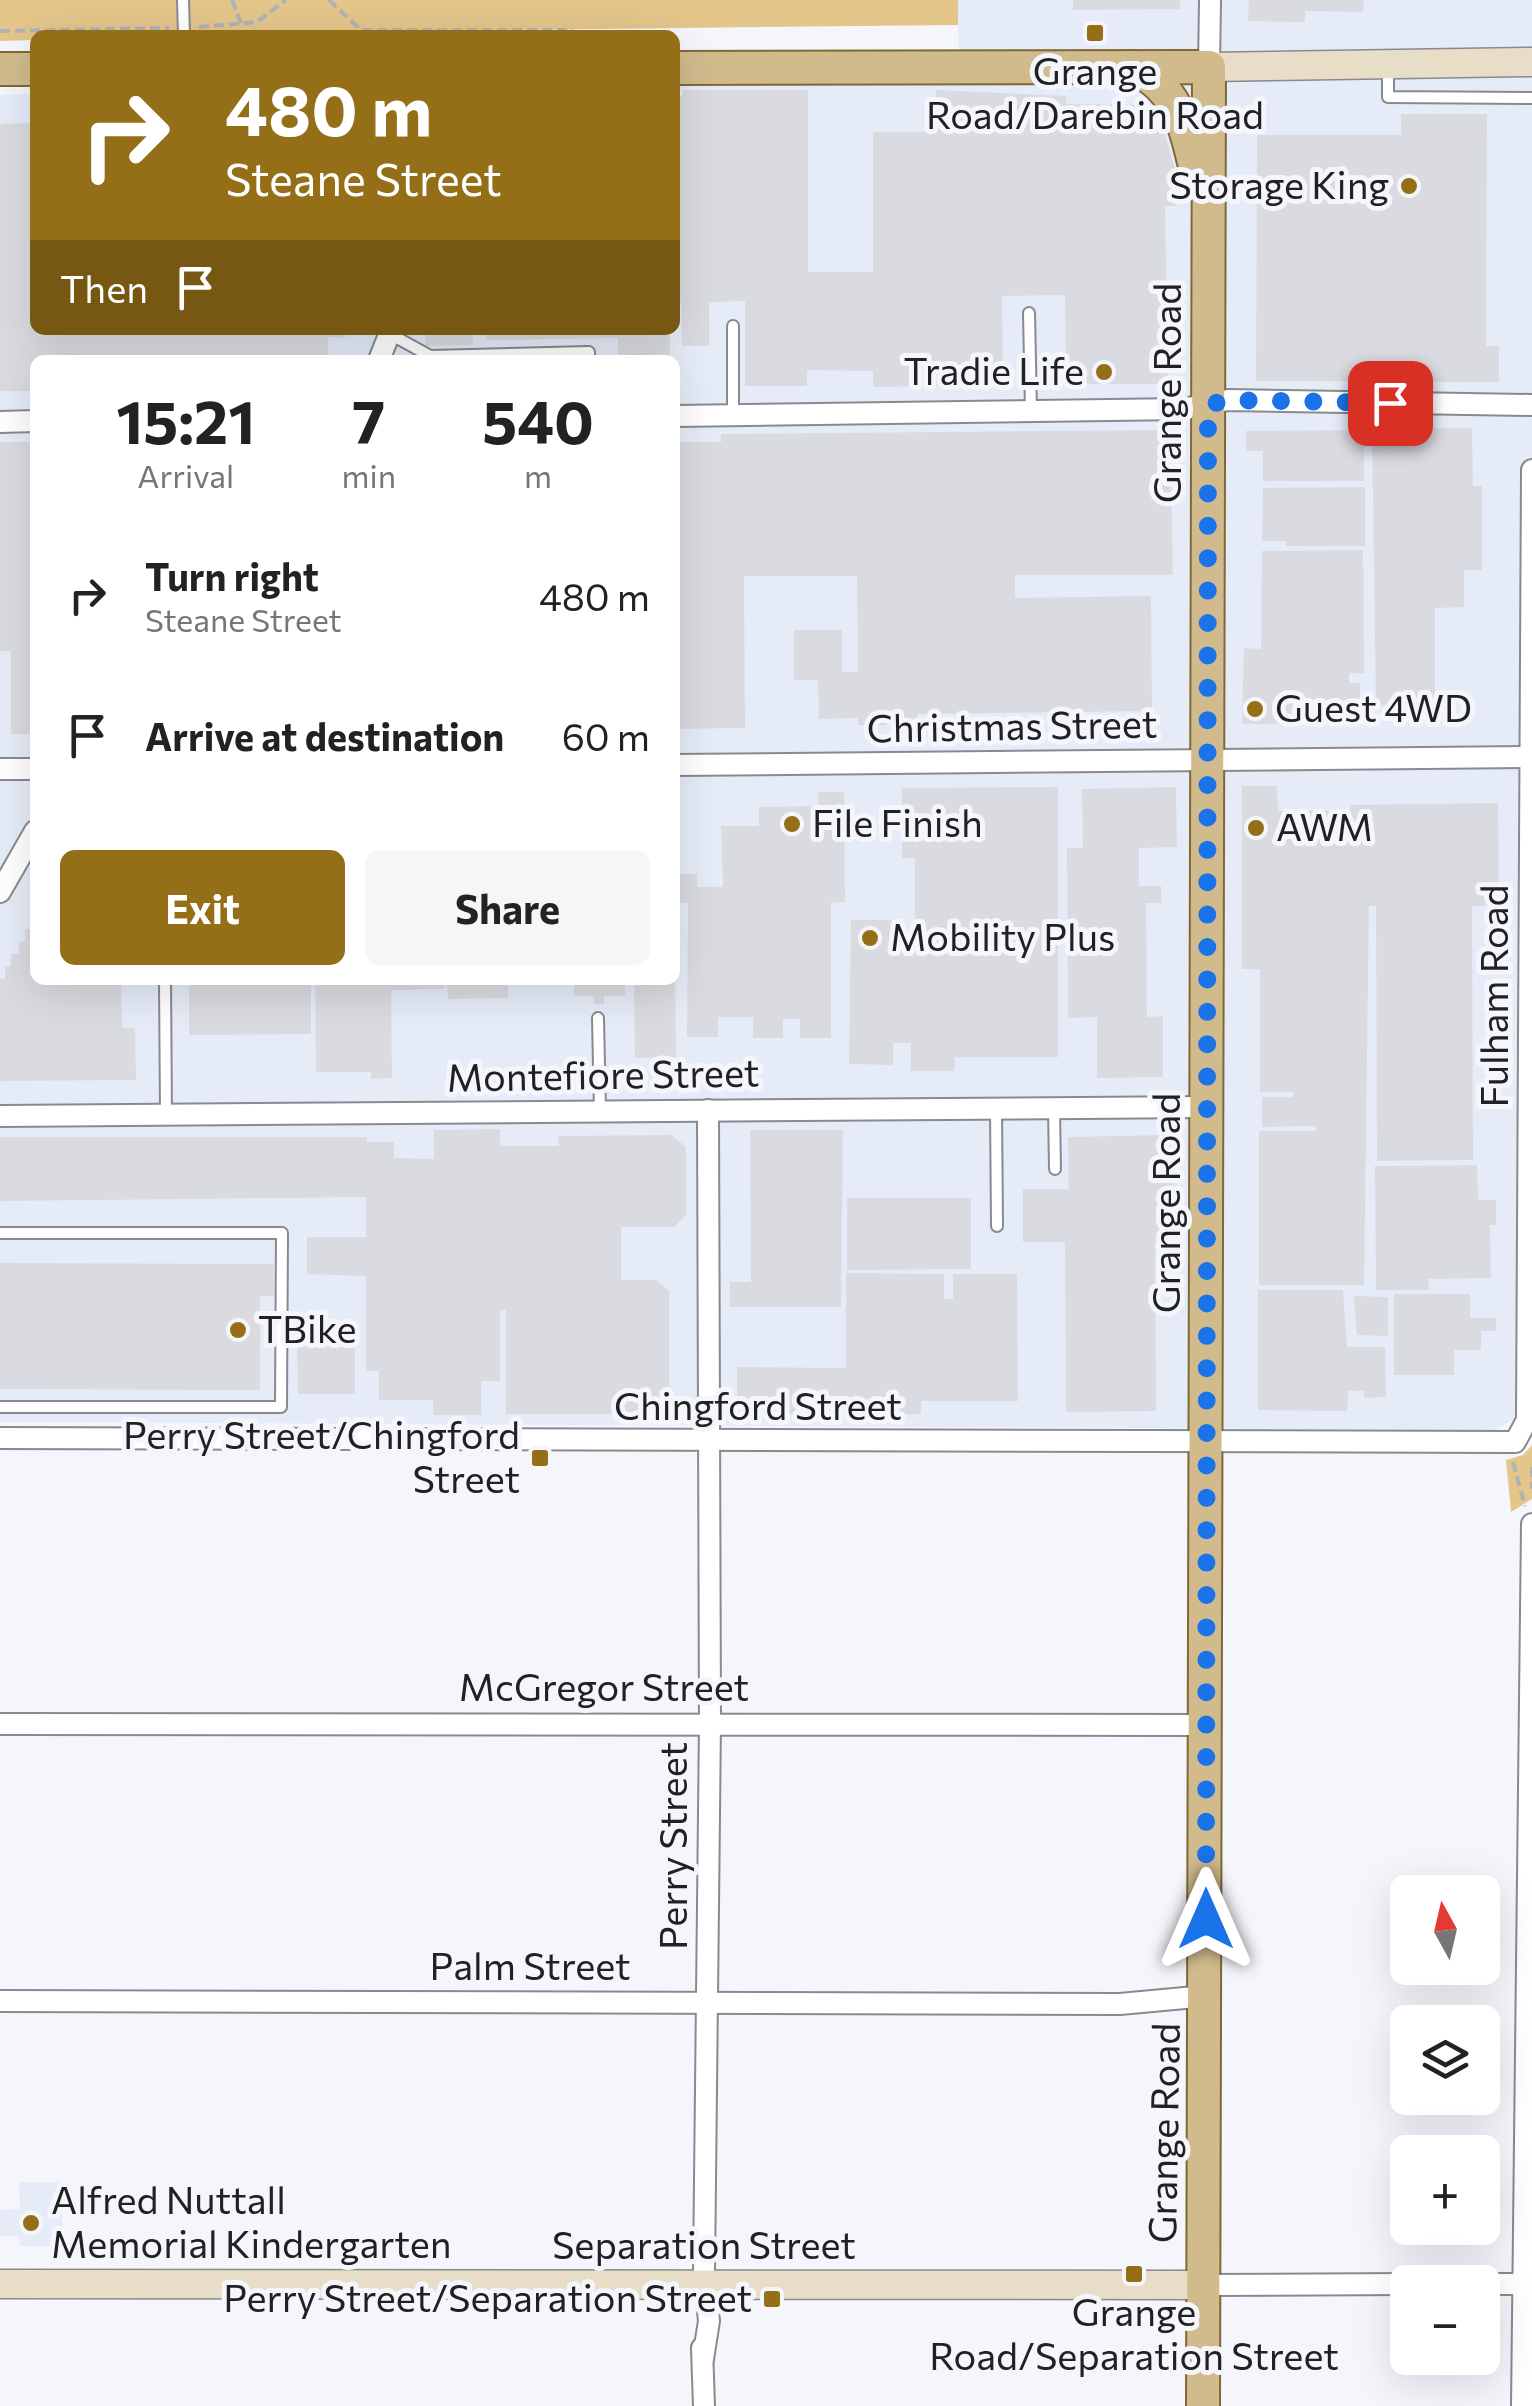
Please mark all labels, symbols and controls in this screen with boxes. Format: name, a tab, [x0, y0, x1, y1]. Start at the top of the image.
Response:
marker: Grange Road/Darebin Road	[1084, 22, 1106, 44]
place label: Grange Road/Darebin Road	[926, 46, 1264, 137]
text: 480 m	[225, 65, 432, 150]
icon: right	[60, 70, 190, 200]
text: Steane Street	[225, 150, 502, 205]
place label: Storage King	[1169, 160, 1389, 207]
marker: Storage King	[1398, 175, 1420, 197]
icon: arrive	[168, 260, 223, 315]
text: Then	[60, 264, 148, 311]
street label: Grange Road	[1142, 283, 1189, 503]
place label: Tradie Life	[903, 346, 1084, 393]
marker: Tradie Life	[1093, 361, 1115, 383]
pin	[1348, 361, 1433, 446]
icon: arrive	[1363, 376, 1418, 431]
text: 15:21	[116, 383, 255, 456]
text: 7	[352, 383, 385, 456]
text: 540	[482, 383, 594, 456]
text: Arrival	[137, 455, 234, 495]
text: min	[342, 455, 396, 495]
text: m	[524, 455, 552, 495]
text: Turn right	[145, 552, 319, 599]
icon: right	[60, 568, 115, 623]
text: 480 m	[539, 572, 650, 619]
text: Steane Street	[145, 599, 342, 639]
place label: Guest 4WD	[1275, 683, 1472, 730]
street label: Christmas Street	[866, 698, 1158, 751]
marker: Guest 4WD	[1244, 698, 1266, 720]
icon: arrive	[60, 708, 115, 763]
text: Arrive at destination	[145, 712, 504, 759]
text: 60 m	[562, 712, 650, 759]
place label: File Finish	[812, 798, 983, 845]
place label: AWM	[1276, 802, 1373, 849]
marker: File Finish	[781, 813, 803, 835]
marker: AWM	[1245, 817, 1267, 839]
button: Exit	[60, 850, 345, 965]
button: Share	[365, 850, 650, 965]
street label: Fulham Road	[1469, 885, 1516, 1107]
place label: Mobility Plus	[890, 912, 1115, 959]
marker: Mobility Plus	[859, 927, 881, 949]
street label: Montefiore Street	[446, 1047, 760, 1100]
street label: Grange Road	[1141, 1093, 1188, 1313]
place label: TBike	[258, 1304, 356, 1351]
marker: TBike	[227, 1319, 249, 1341]
street label: Chingford Street	[614, 1381, 902, 1428]
place label: Perry Street/Chingford Street	[123, 1410, 520, 1501]
marker: Perry Street/Chingford Street	[529, 1447, 551, 1469]
street label: McGregor Street	[459, 1662, 749, 1709]
street label: Perry Street	[648, 1742, 695, 1950]
position arrow	[1154, 1867, 1258, 1971]
north arrow	[1390, 1875, 1500, 1985]
map controls	[1390, 1875, 1500, 2375]
street label: Palm Street	[429, 1941, 631, 1988]
button: layers	[1390, 2005, 1500, 2115]
street label: Grange Road	[1137, 2022, 1188, 2244]
button: +	[1390, 2135, 1500, 2245]
place label: Alfred Nuttall Memorial Kindergarten	[51, 2175, 452, 2266]
marker: Alfred Nuttall Memorial Kindergarten	[20, 2212, 42, 2234]
street label: Separation Street	[552, 2220, 856, 2267]
marker: Grange Road/Separation Street	[1123, 2263, 1145, 2285]
button: −	[1390, 2265, 1500, 2375]
place label: Perry Street/Separation Street	[223, 2273, 752, 2320]
place label: Grange Road/Separation Street	[929, 2287, 1339, 2378]
marker: Perry Street/Separation Street	[761, 2288, 783, 2310]

